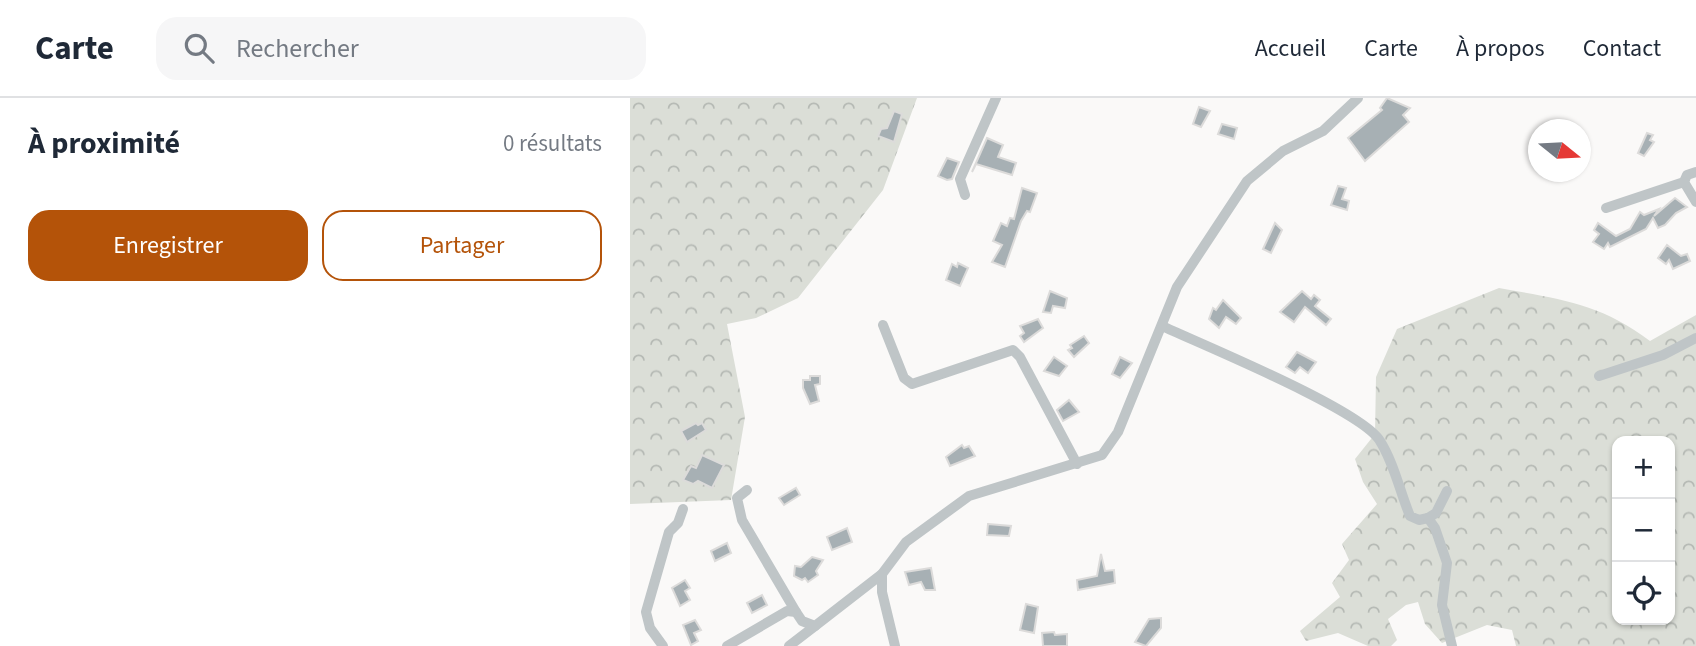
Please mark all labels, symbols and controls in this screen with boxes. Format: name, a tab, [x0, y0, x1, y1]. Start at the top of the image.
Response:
search box	[156, 17, 646, 80]
text: Carte	[35, 25, 114, 72]
icon: search	[180, 29, 218, 67]
text: Rechercher	[236, 30, 359, 67]
text: Accueil	[1255, 31, 1326, 66]
text: Carte	[1364, 31, 1418, 66]
text: À propos	[1456, 31, 1545, 66]
text: Contact	[1583, 31, 1661, 66]
north arrow	[1528, 119, 1591, 182]
text: À proximité	[28, 122, 180, 165]
text: 0 résultats	[503, 127, 602, 160]
button: Enregistrer	[28, 210, 308, 281]
button: Partager	[322, 210, 602, 281]
map controls	[1612, 436, 1675, 625]
button: +	[1612, 436, 1675, 499]
button: −	[1612, 499, 1675, 562]
button: locate	[1612, 562, 1675, 625]

